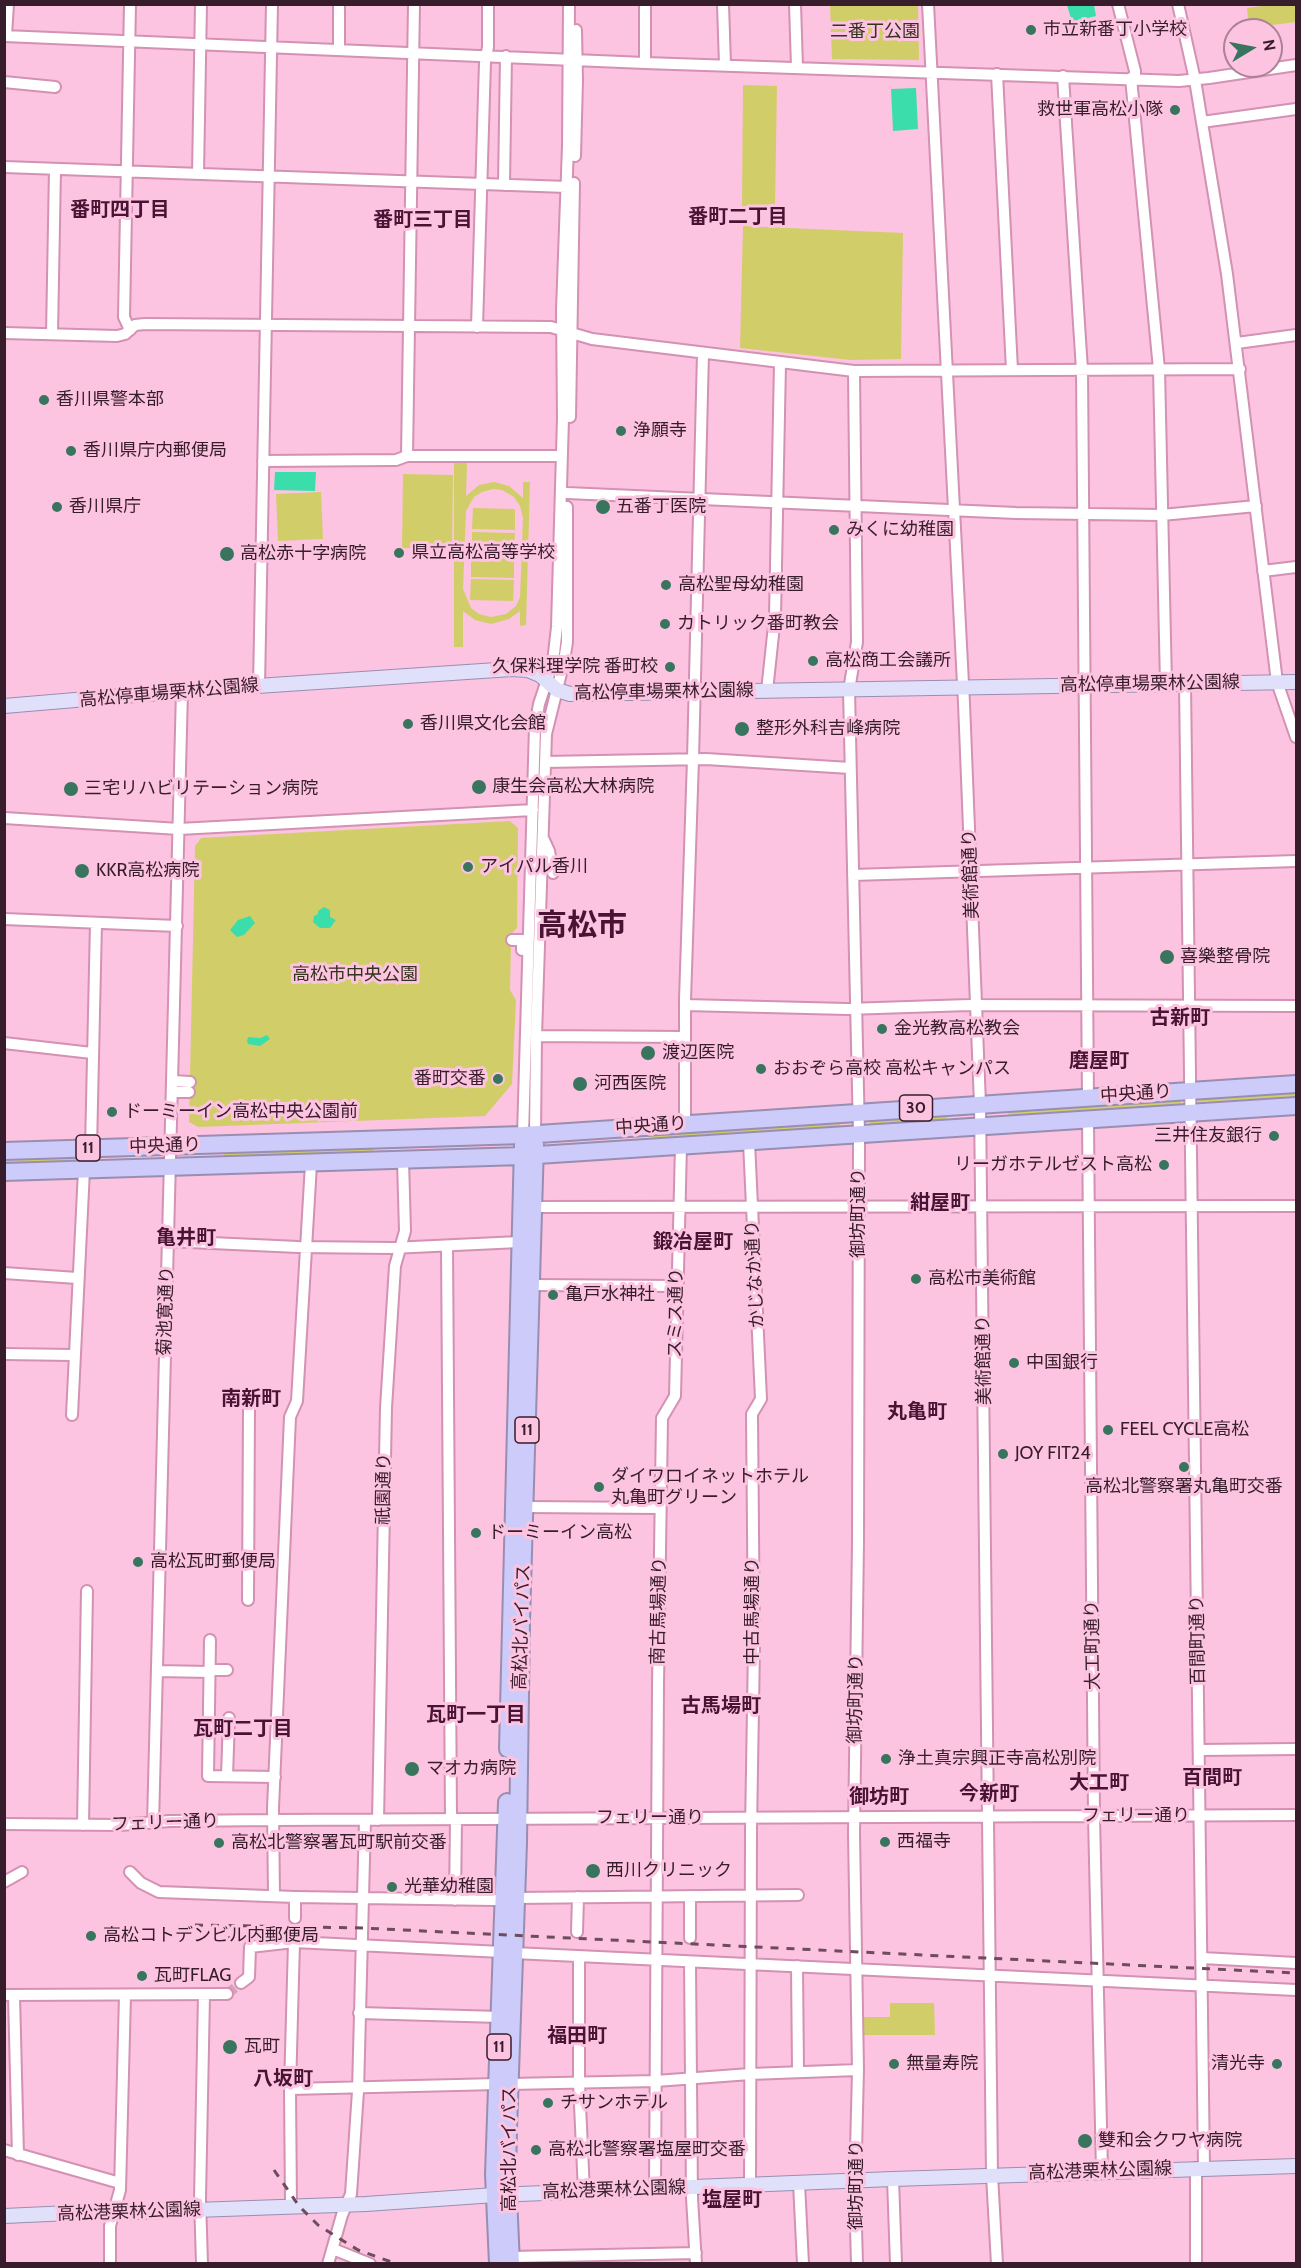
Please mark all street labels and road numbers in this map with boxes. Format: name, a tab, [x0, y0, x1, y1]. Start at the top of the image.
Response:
street label: 高松停車場栗林公園線	[1060, 672, 1240, 696]
street label: 高松停車場栗林公園線	[78, 674, 260, 712]
street label: 高松停車場栗林公園線	[574, 680, 754, 704]
street label: 美術館通り	[959, 829, 983, 919]
street label: 中央通り	[1099, 1081, 1173, 1107]
road number: 30	[900, 1095, 932, 1121]
street label: 中央通り	[614, 1113, 688, 1139]
street label: 中央通り	[129, 1134, 201, 1158]
road number: 11	[76, 1135, 100, 1161]
street label: 御坊町通り	[848, 1168, 870, 1258]
street label: かじなか通り	[741, 1220, 769, 1328]
street label: 菊池寛通り	[154, 1266, 178, 1356]
street label: スミス通り	[664, 1268, 688, 1358]
street label: 美術館通り	[972, 1315, 996, 1405]
road number: 11	[515, 1417, 539, 1443]
street label: 祇園通り	[373, 1453, 395, 1525]
street label: 南古馬場通り	[647, 1557, 671, 1665]
street label: 中古馬場通り	[742, 1557, 764, 1665]
street label: 高松北バイパス	[509, 1564, 535, 1690]
street label: 百間町通り	[1186, 1595, 1210, 1685]
street label: 大工町通り	[1081, 1600, 1105, 1690]
street label: 御坊町通り	[844, 1654, 868, 1744]
street label: フェリー通り	[1082, 1805, 1190, 1827]
street label: フェリー通り	[596, 1807, 704, 1829]
street label: フェリー通り	[111, 1810, 219, 1836]
road number: 11	[487, 2034, 511, 2060]
street label: 高松北バイパス	[499, 2086, 521, 2212]
street label: 御坊町通り	[846, 2140, 868, 2230]
street label: 高松港栗林公園線	[1028, 2158, 1172, 2184]
street label: 高松港栗林公園線	[542, 2177, 686, 2203]
street label: 高松港栗林公園線	[57, 2199, 201, 2225]

